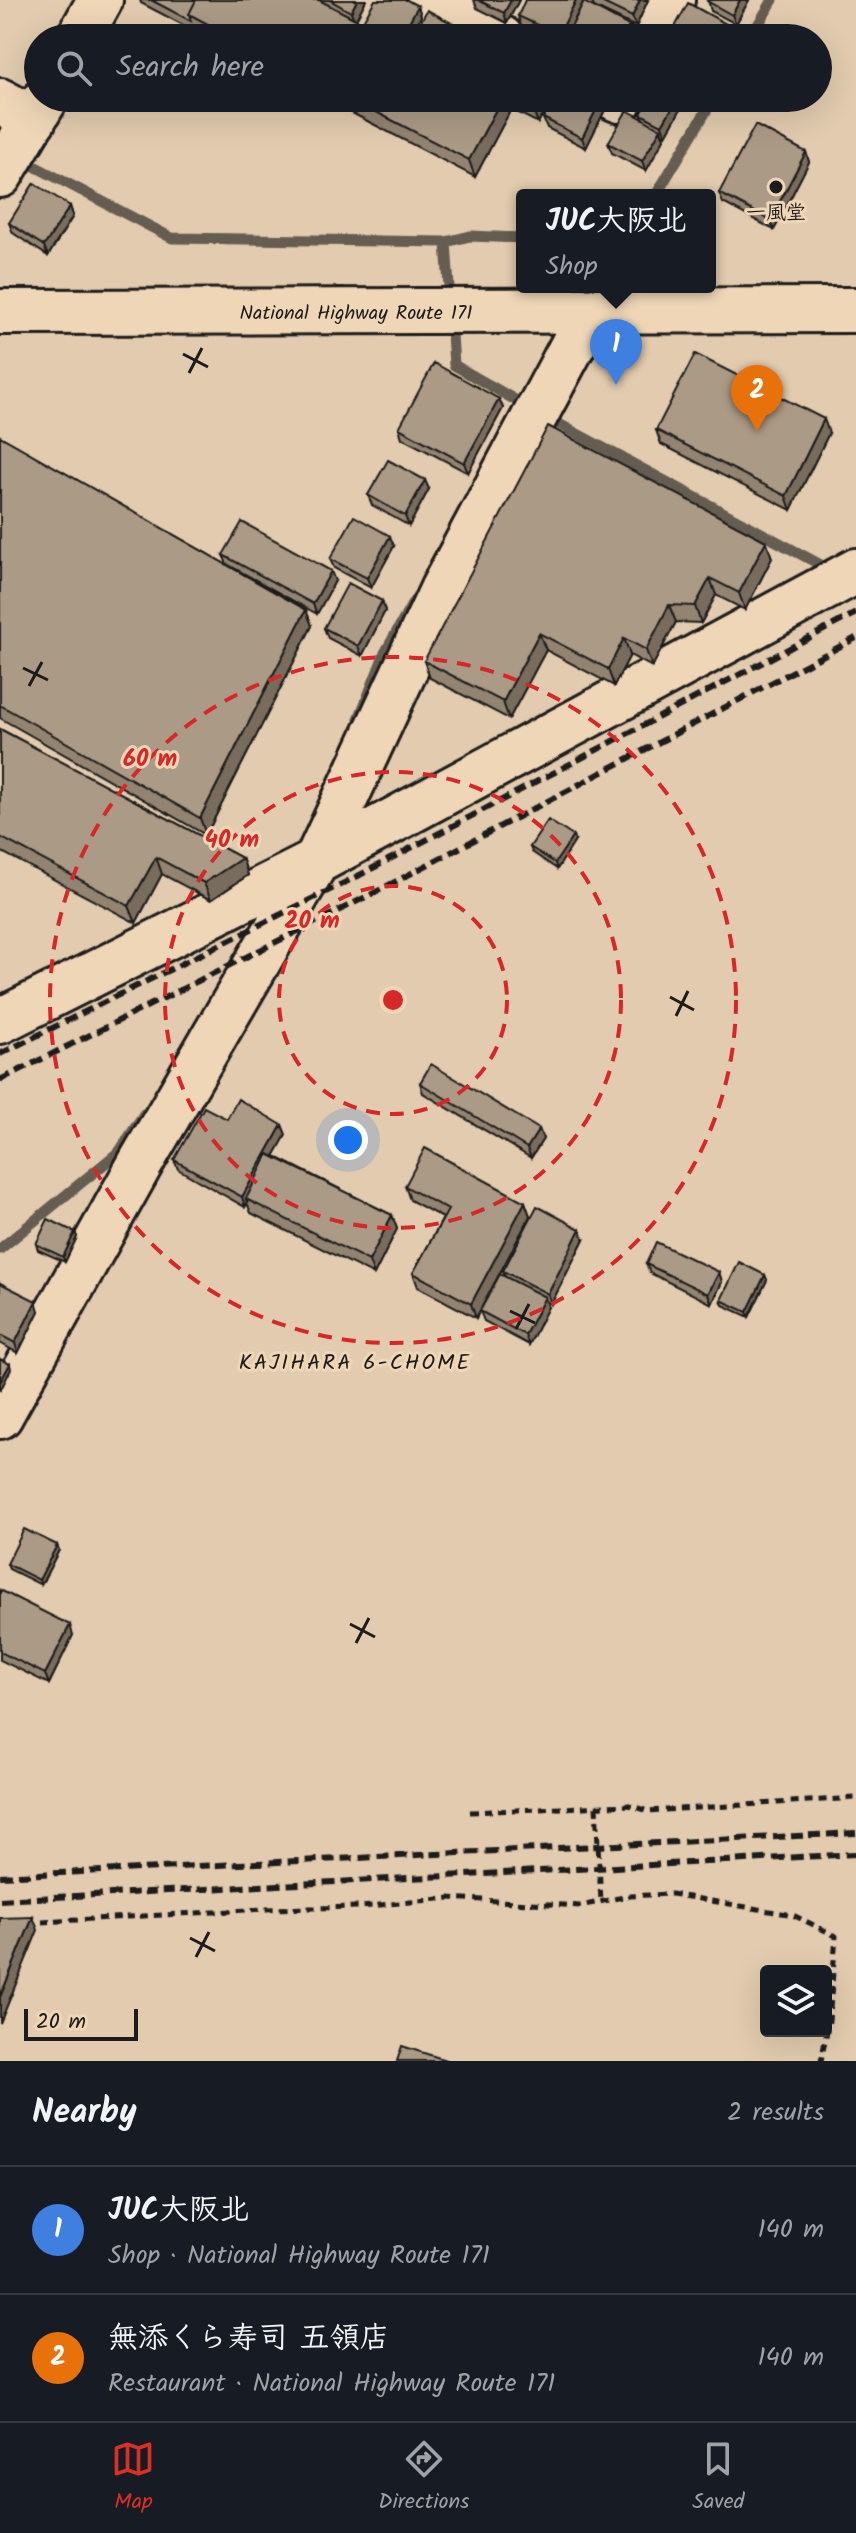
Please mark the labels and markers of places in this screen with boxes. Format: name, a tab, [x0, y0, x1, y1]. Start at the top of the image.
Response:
marker: 一風堂	[767, 178, 785, 196]
place label: 一風堂	[746, 198, 806, 230]
pin: 1	[590, 319, 642, 385]
pin: 2	[731, 365, 783, 431]
centre of rings	[379, 986, 407, 1014]

